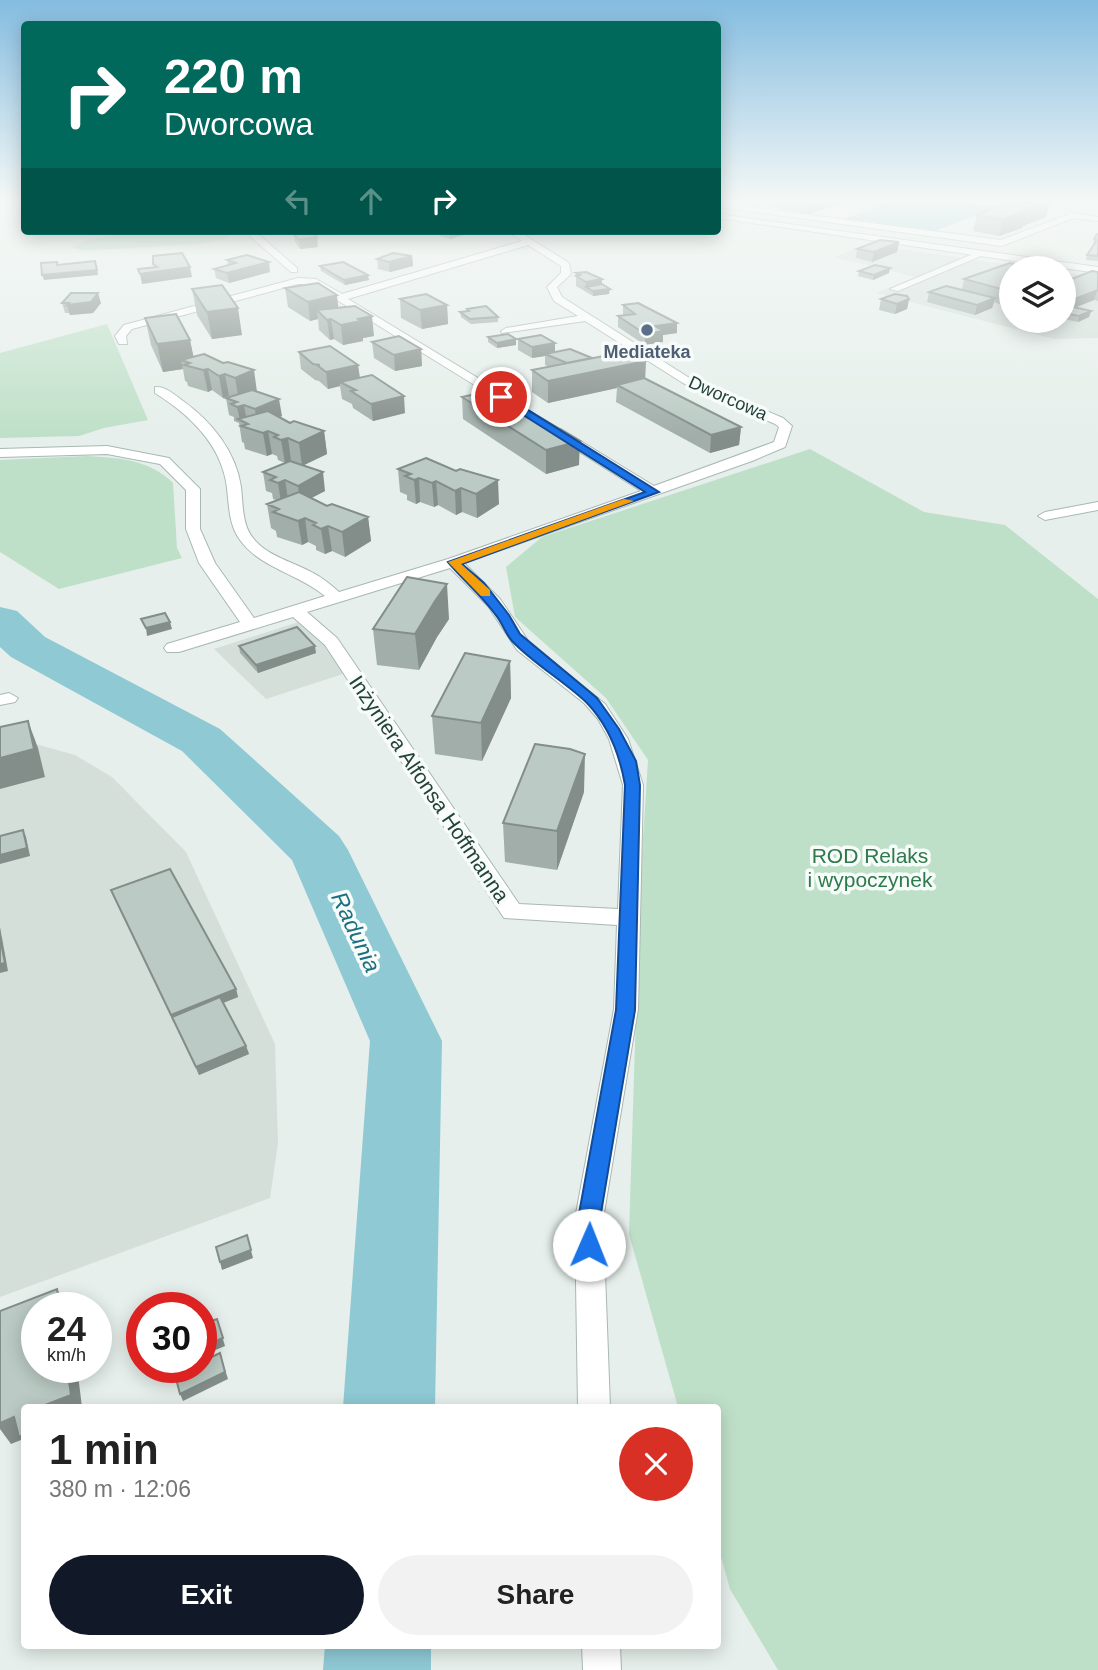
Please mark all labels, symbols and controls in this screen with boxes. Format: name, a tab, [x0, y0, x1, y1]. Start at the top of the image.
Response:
icon: right	[49, 49, 140, 140]
text: 220 m	[164, 49, 303, 103]
text: Dworcowa	[164, 106, 313, 142]
icon: left	[279, 182, 317, 220]
icon: ahead	[352, 182, 390, 220]
icon: right	[425, 182, 463, 220]
map controls	[999, 256, 1076, 333]
button: layers	[999, 256, 1076, 333]
marker: Mediateka	[639, 322, 655, 338]
place label: Mediateka	[603, 342, 692, 362]
pin	[471, 367, 531, 427]
street label: Dworcowa	[686, 372, 771, 425]
icon: arrive	[482, 378, 520, 416]
street label: Inżyniera Alfonsa Hoffmanna	[345, 671, 514, 907]
park label: ROD Relaks i wypoczynek	[808, 844, 933, 891]
water label: Radunia	[326, 888, 386, 976]
position arrow	[552, 1208, 626, 1282]
speed limit sign: 30	[126, 1292, 217, 1383]
text: 24	[47, 1309, 86, 1348]
text: km/h	[47, 1345, 86, 1365]
text: 1 min	[49, 1426, 159, 1473]
button: close	[619, 1427, 693, 1501]
text: 380 m · 12:06	[49, 1476, 191, 1502]
button: Exit	[49, 1555, 364, 1635]
button: Share	[378, 1555, 693, 1635]

